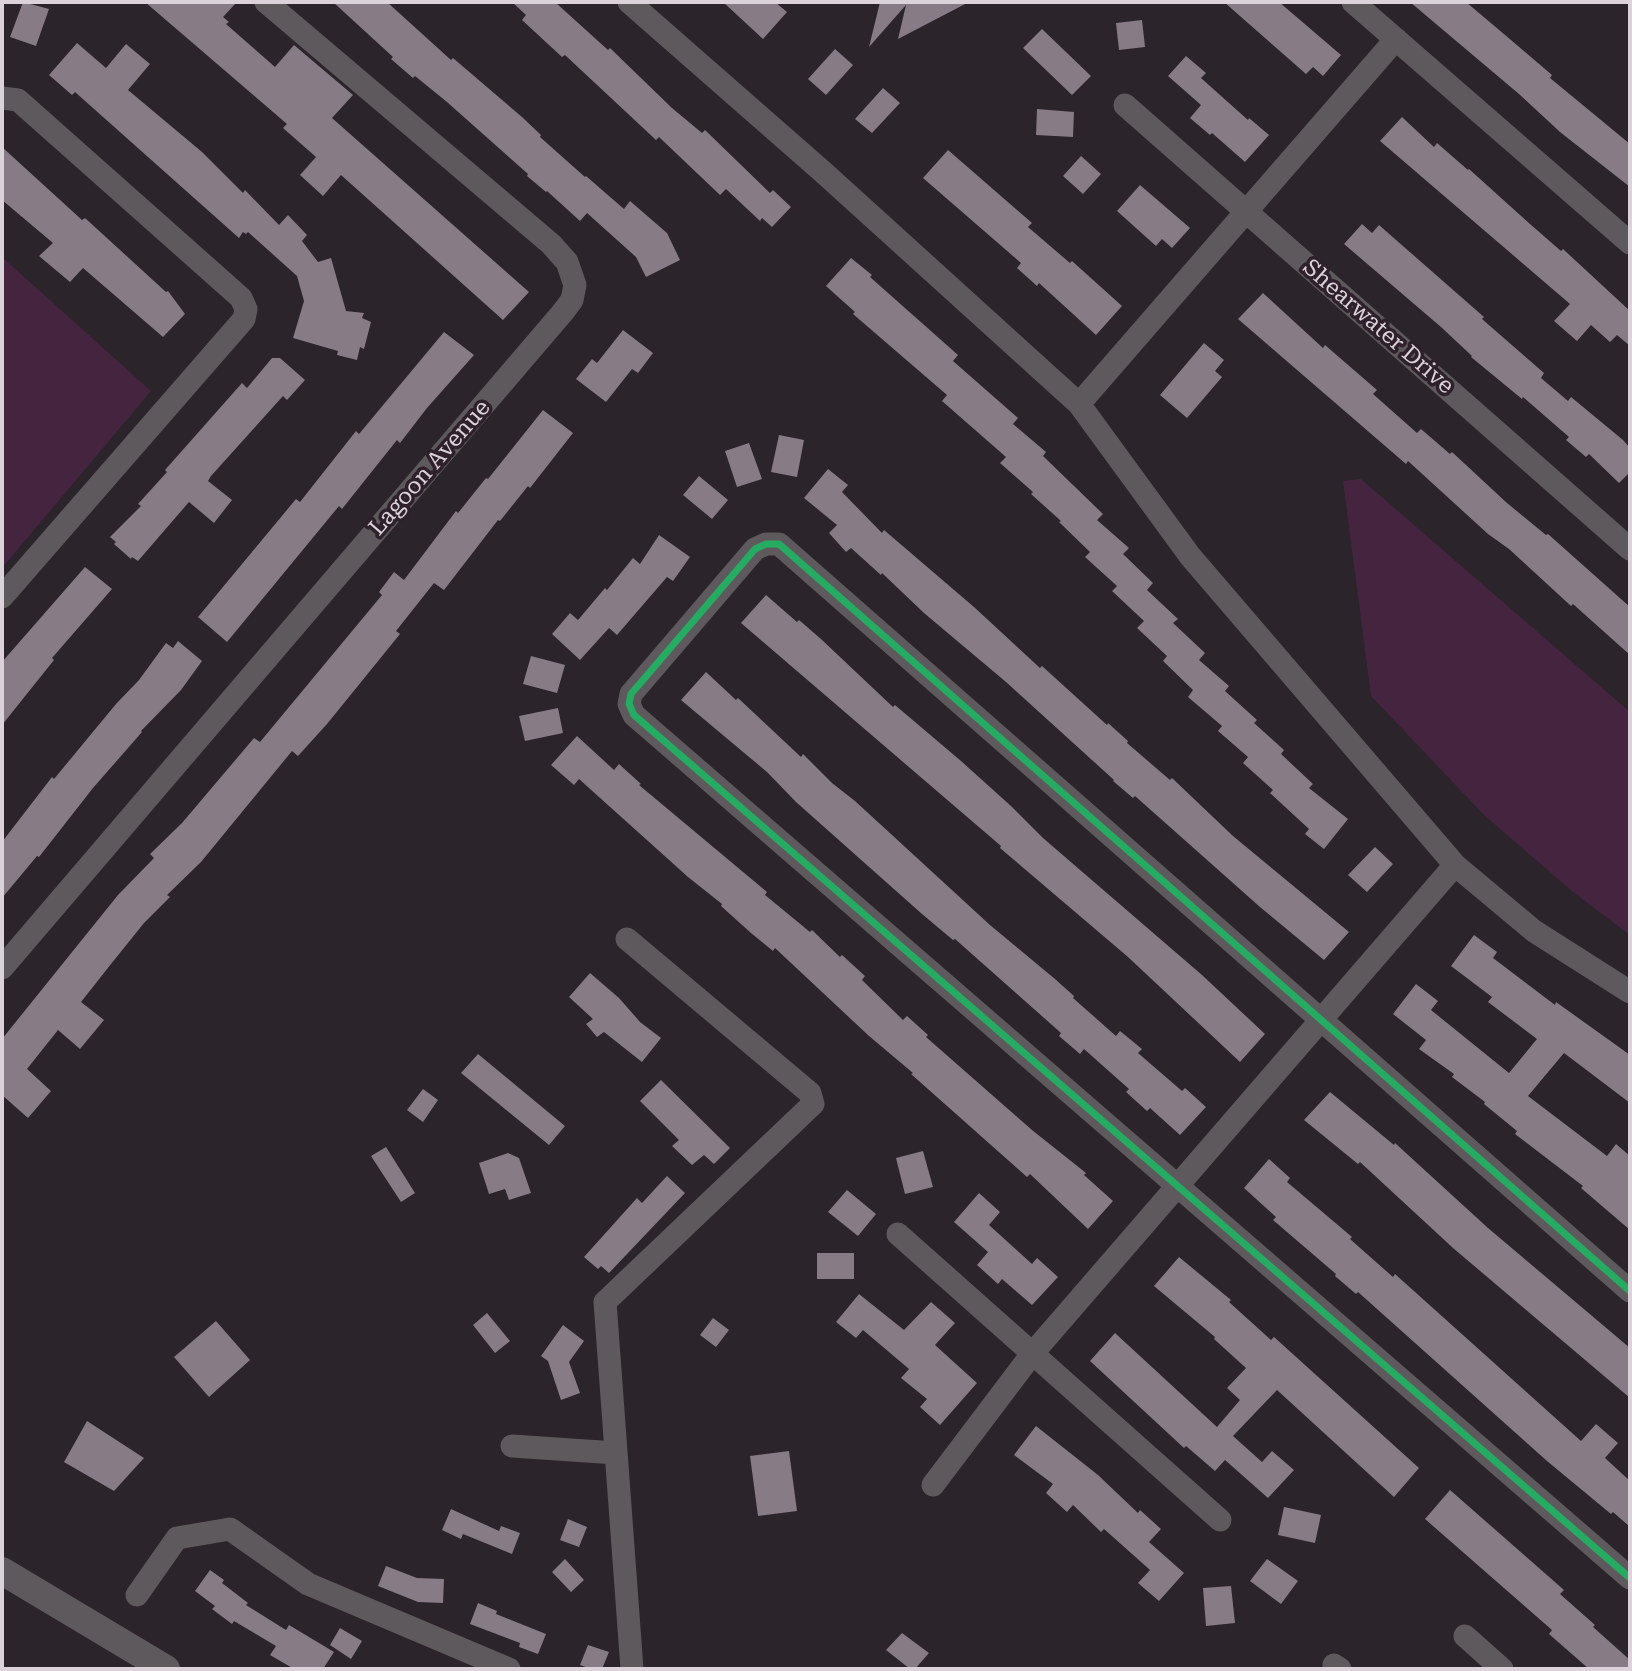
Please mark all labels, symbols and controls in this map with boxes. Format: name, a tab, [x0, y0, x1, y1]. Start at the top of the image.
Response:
street label: Shearwater Drive	[1297, 254, 1459, 400]
street label: Lagoon Avenue	[364, 395, 496, 541]

